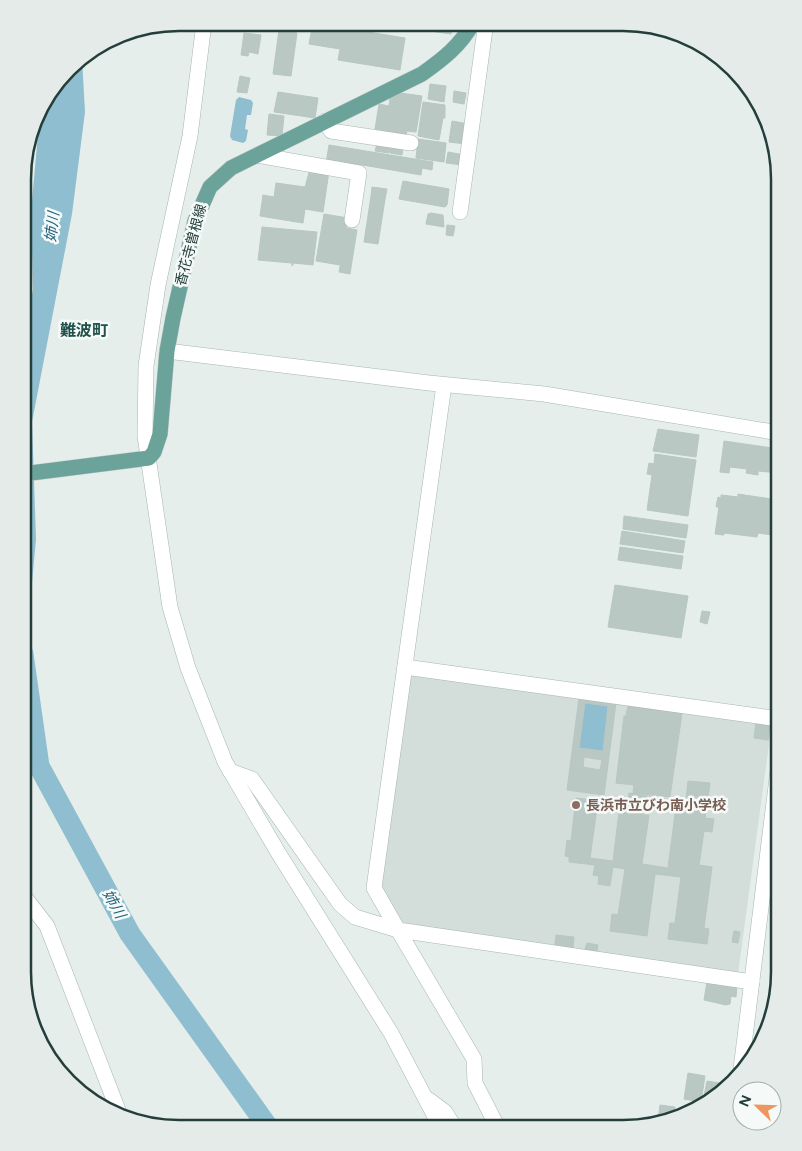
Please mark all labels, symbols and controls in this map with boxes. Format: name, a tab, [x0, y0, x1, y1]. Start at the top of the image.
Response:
street label: 香花寺曽根線	[172, 202, 210, 288]
water label: 姉川	[41, 209, 63, 243]
district label: 難波町	[60, 321, 108, 340]
place label: 長浜市立びわ南小学校	[586, 797, 726, 814]
marker: 長浜市立びわ南小学校	[570, 799, 582, 811]
water label: 姉川	[99, 887, 130, 923]
north arrow	[732, 1081, 782, 1131]
text: N	[736, 1093, 755, 1109]

